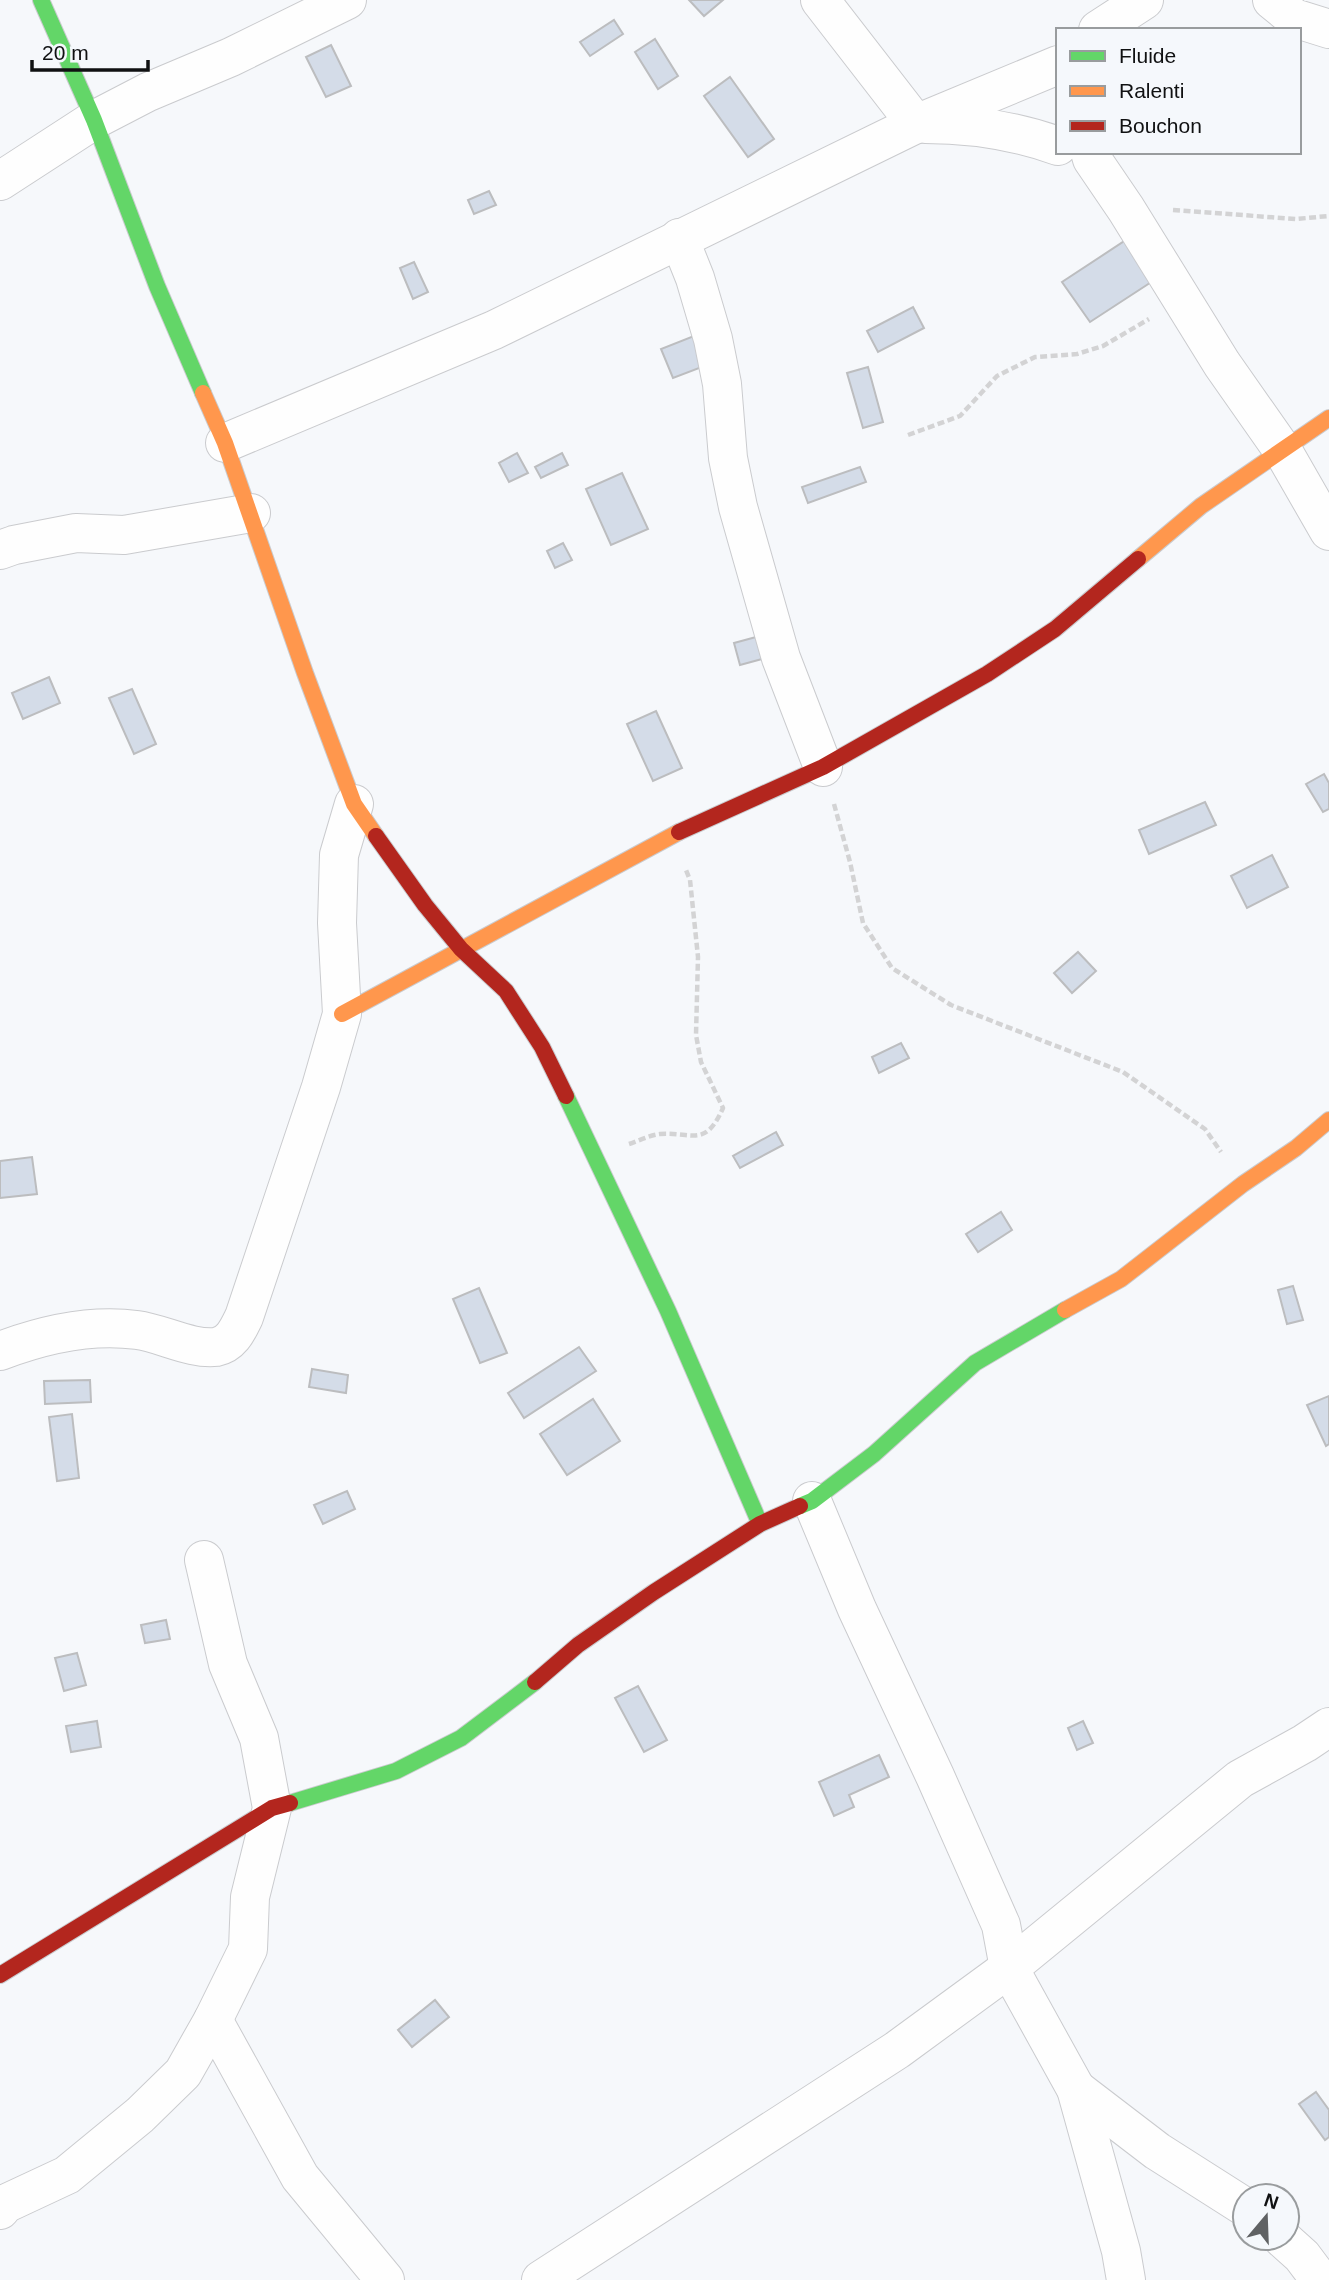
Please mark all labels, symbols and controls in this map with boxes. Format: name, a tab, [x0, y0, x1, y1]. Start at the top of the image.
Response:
scale bar	[32, 28, 147, 72]
legend	[1056, 28, 1301, 154]
text: 20 m	[42, 41, 89, 64]
text: Fluide	[1119, 44, 1176, 67]
text: Ralenti	[1119, 79, 1184, 102]
text: Bouchon	[1119, 114, 1202, 137]
north arrow	[1231, 2182, 1301, 2252]
text: N	[1261, 2189, 1281, 2214]

